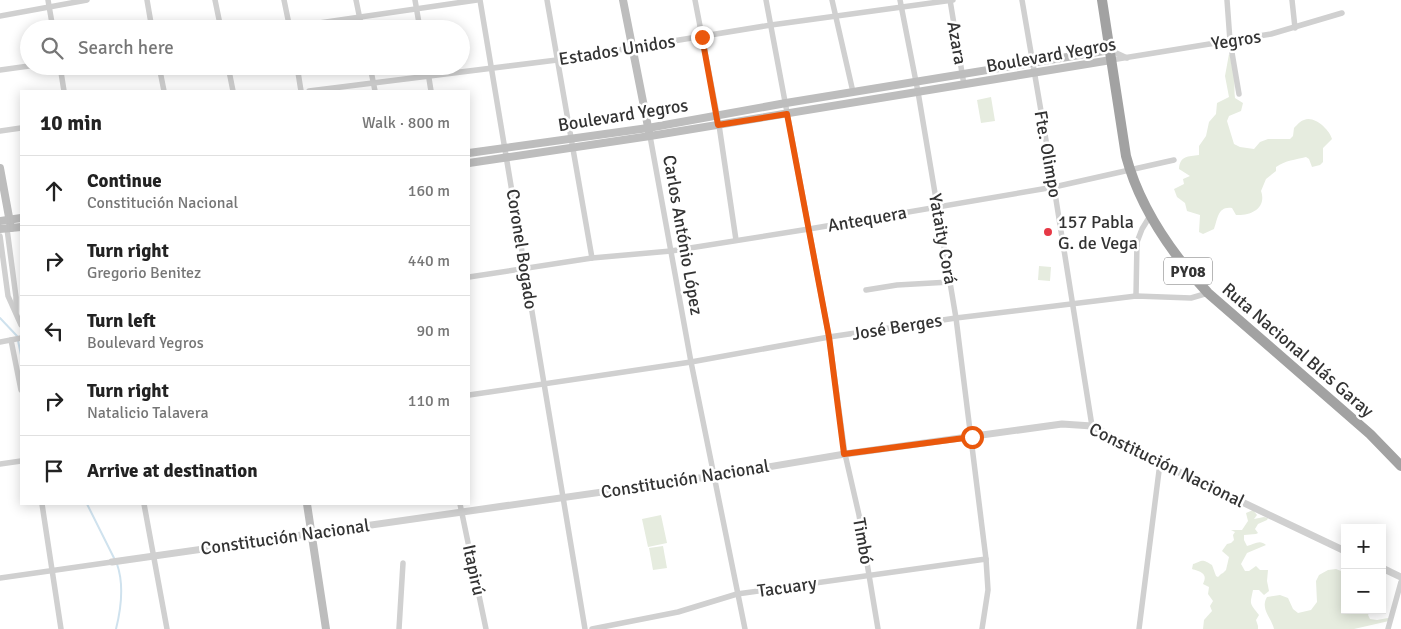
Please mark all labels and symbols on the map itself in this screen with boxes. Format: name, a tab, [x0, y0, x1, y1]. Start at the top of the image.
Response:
street label: Azara	[942, 20, 972, 66]
street label: Yegros	[1210, 25, 1263, 55]
route end	[691, 26, 714, 49]
street label: Estados Unidos	[557, 30, 677, 70]
street label: Boulevard Yegros	[984, 33, 1118, 77]
street label: Boulevard Yegros	[556, 94, 690, 136]
street label: Fte. Olimpo	[1030, 109, 1066, 199]
street label: Carlos António López	[658, 153, 708, 317]
street label: Coronel Bogado	[502, 187, 542, 311]
street label: Yataity Corá	[924, 192, 962, 286]
street label: Antequera	[826, 201, 908, 237]
place label: 157 Pabla G. de Vega	[1058, 211, 1138, 254]
marker: 157 Pabla G. de Vega	[1042, 226, 1054, 238]
road number: PY08	[1164, 258, 1212, 284]
street label: Ruta Nacional Blás Garay	[1218, 278, 1379, 422]
street label: José Berges	[850, 309, 944, 345]
street label: Constitución Nacional	[1086, 418, 1248, 512]
route start	[961, 426, 984, 449]
street label: Constitución Nacional	[599, 455, 771, 503]
street label: Constitución Nacional	[199, 514, 371, 560]
street label: Timbó	[848, 516, 878, 566]
street label: Itapirú	[458, 542, 490, 598]
street label: Tacuary	[756, 572, 819, 602]

